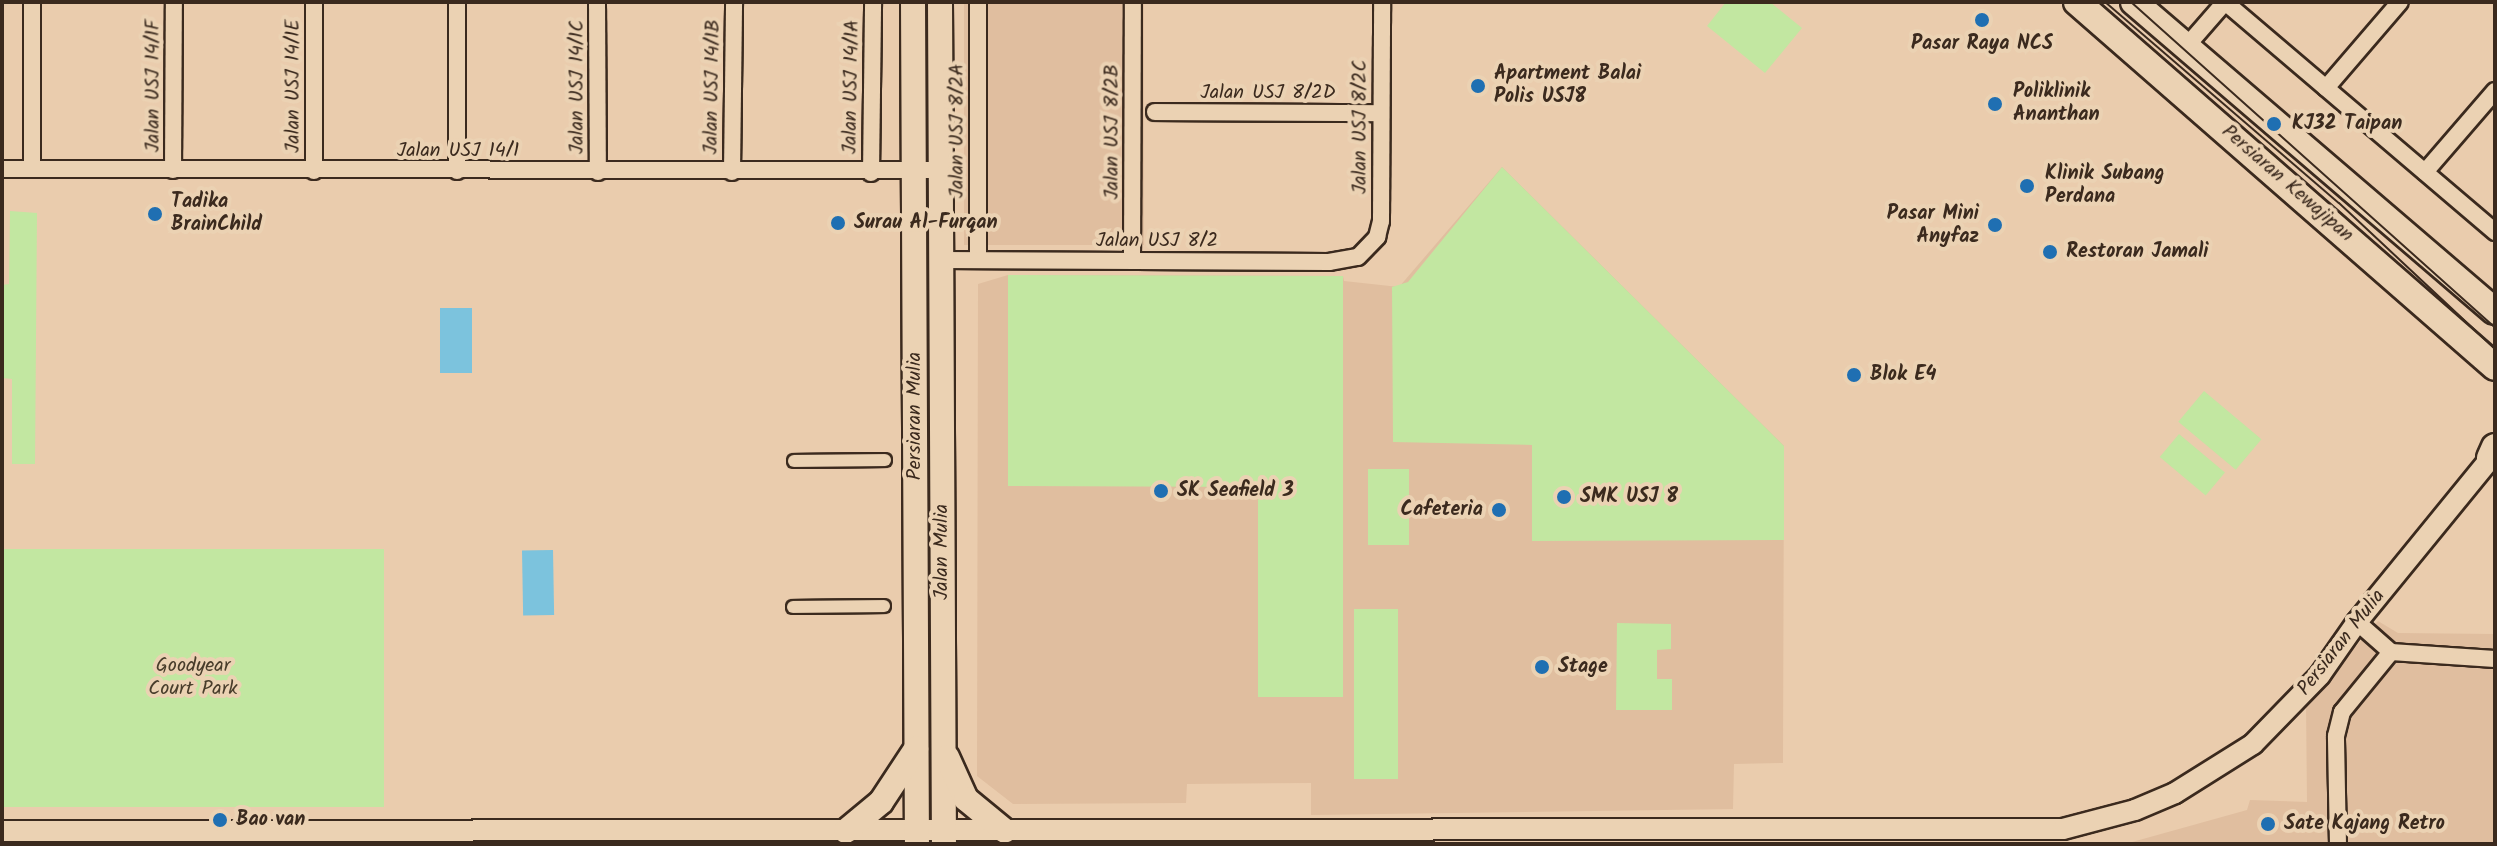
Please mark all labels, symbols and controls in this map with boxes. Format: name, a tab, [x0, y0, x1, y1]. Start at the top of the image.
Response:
marker: Pasar Raya NCS	[1973, 11, 1991, 29]
street label: Jalan USJ 14/1E	[282, 19, 306, 153]
street label: Jalan USJ 14/1B	[700, 19, 726, 155]
street label: Jalan USJ 14/1F	[142, 20, 166, 152]
street label: Jalan USJ 14/1C	[566, 20, 590, 154]
street label: Jalan USJ 14/1A	[839, 20, 865, 154]
place label: Pasar Raya NCS	[1911, 32, 2053, 56]
street label: Jalan USJ 8/2C	[1349, 60, 1373, 194]
place label: Apartment Balai Polis USJ8	[1494, 62, 1641, 109]
street label: Jalan USJ 8/2A	[946, 64, 970, 198]
street label: Jalan USJ 8/2B	[1101, 64, 1125, 200]
marker: Apartment Balai Polis USJ8	[1469, 77, 1487, 95]
place label: Poliklinik Ananthan	[2013, 80, 2100, 127]
street label: Jalan USJ 8/2D	[1200, 81, 1336, 105]
marker: Poliklinik Ananthan	[1984, 93, 2006, 115]
place label: KJ32 Taipan	[2292, 112, 2402, 136]
marker: KJ32 Taipan	[2263, 113, 2285, 135]
street label: Persiaran Kewajipan	[2216, 120, 2358, 248]
street label: Jalan USJ 14/1	[397, 139, 519, 163]
place label: Klinik Subang Perdana	[2045, 162, 2164, 209]
marker: Klinik Subang Perdana	[2016, 175, 2038, 197]
place label: Tadika BrainChild	[171, 190, 262, 237]
place label: Pasar Mini Anyfaz	[1887, 202, 1979, 249]
marker: Tadika BrainChild	[146, 205, 164, 223]
place label: Surau Al-Furqan	[854, 211, 998, 235]
marker: Surau Al-Furqan	[829, 214, 847, 232]
marker: Pasar Mini Anyfaz	[1986, 216, 2004, 234]
street label: Jalan USJ 8/2	[1096, 229, 1218, 253]
place label: Restoran Jamali	[2066, 240, 2208, 264]
marker: Restoran Jamali	[2041, 243, 2059, 261]
street label: Persiaran Mulia	[903, 352, 927, 480]
place label: Blok E4	[1870, 363, 1936, 387]
marker: Blok E4	[1845, 366, 1863, 384]
place label: SK Seafield 3	[1177, 479, 1294, 503]
marker: SK Seafield 3	[1152, 482, 1170, 500]
place label: SMK USJ 8	[1580, 485, 1678, 509]
marker: SMK USJ 8	[1555, 488, 1573, 506]
place label: Cafeteria	[1401, 498, 1483, 522]
marker: Cafeteria	[1490, 501, 1508, 519]
street label: Jalan Mulia	[930, 504, 954, 600]
street label: Persiaran Mulia	[2293, 585, 2391, 701]
park label: Goodyear Court Park	[148, 655, 238, 702]
place label: Stage	[1558, 655, 1608, 679]
marker: Stage	[1533, 658, 1551, 676]
place label: Bao van	[236, 808, 305, 832]
marker: Bao van	[211, 811, 229, 829]
place label: Sate Kajang Retro	[2284, 812, 2445, 836]
marker: Sate Kajang Retro	[2259, 815, 2277, 833]

